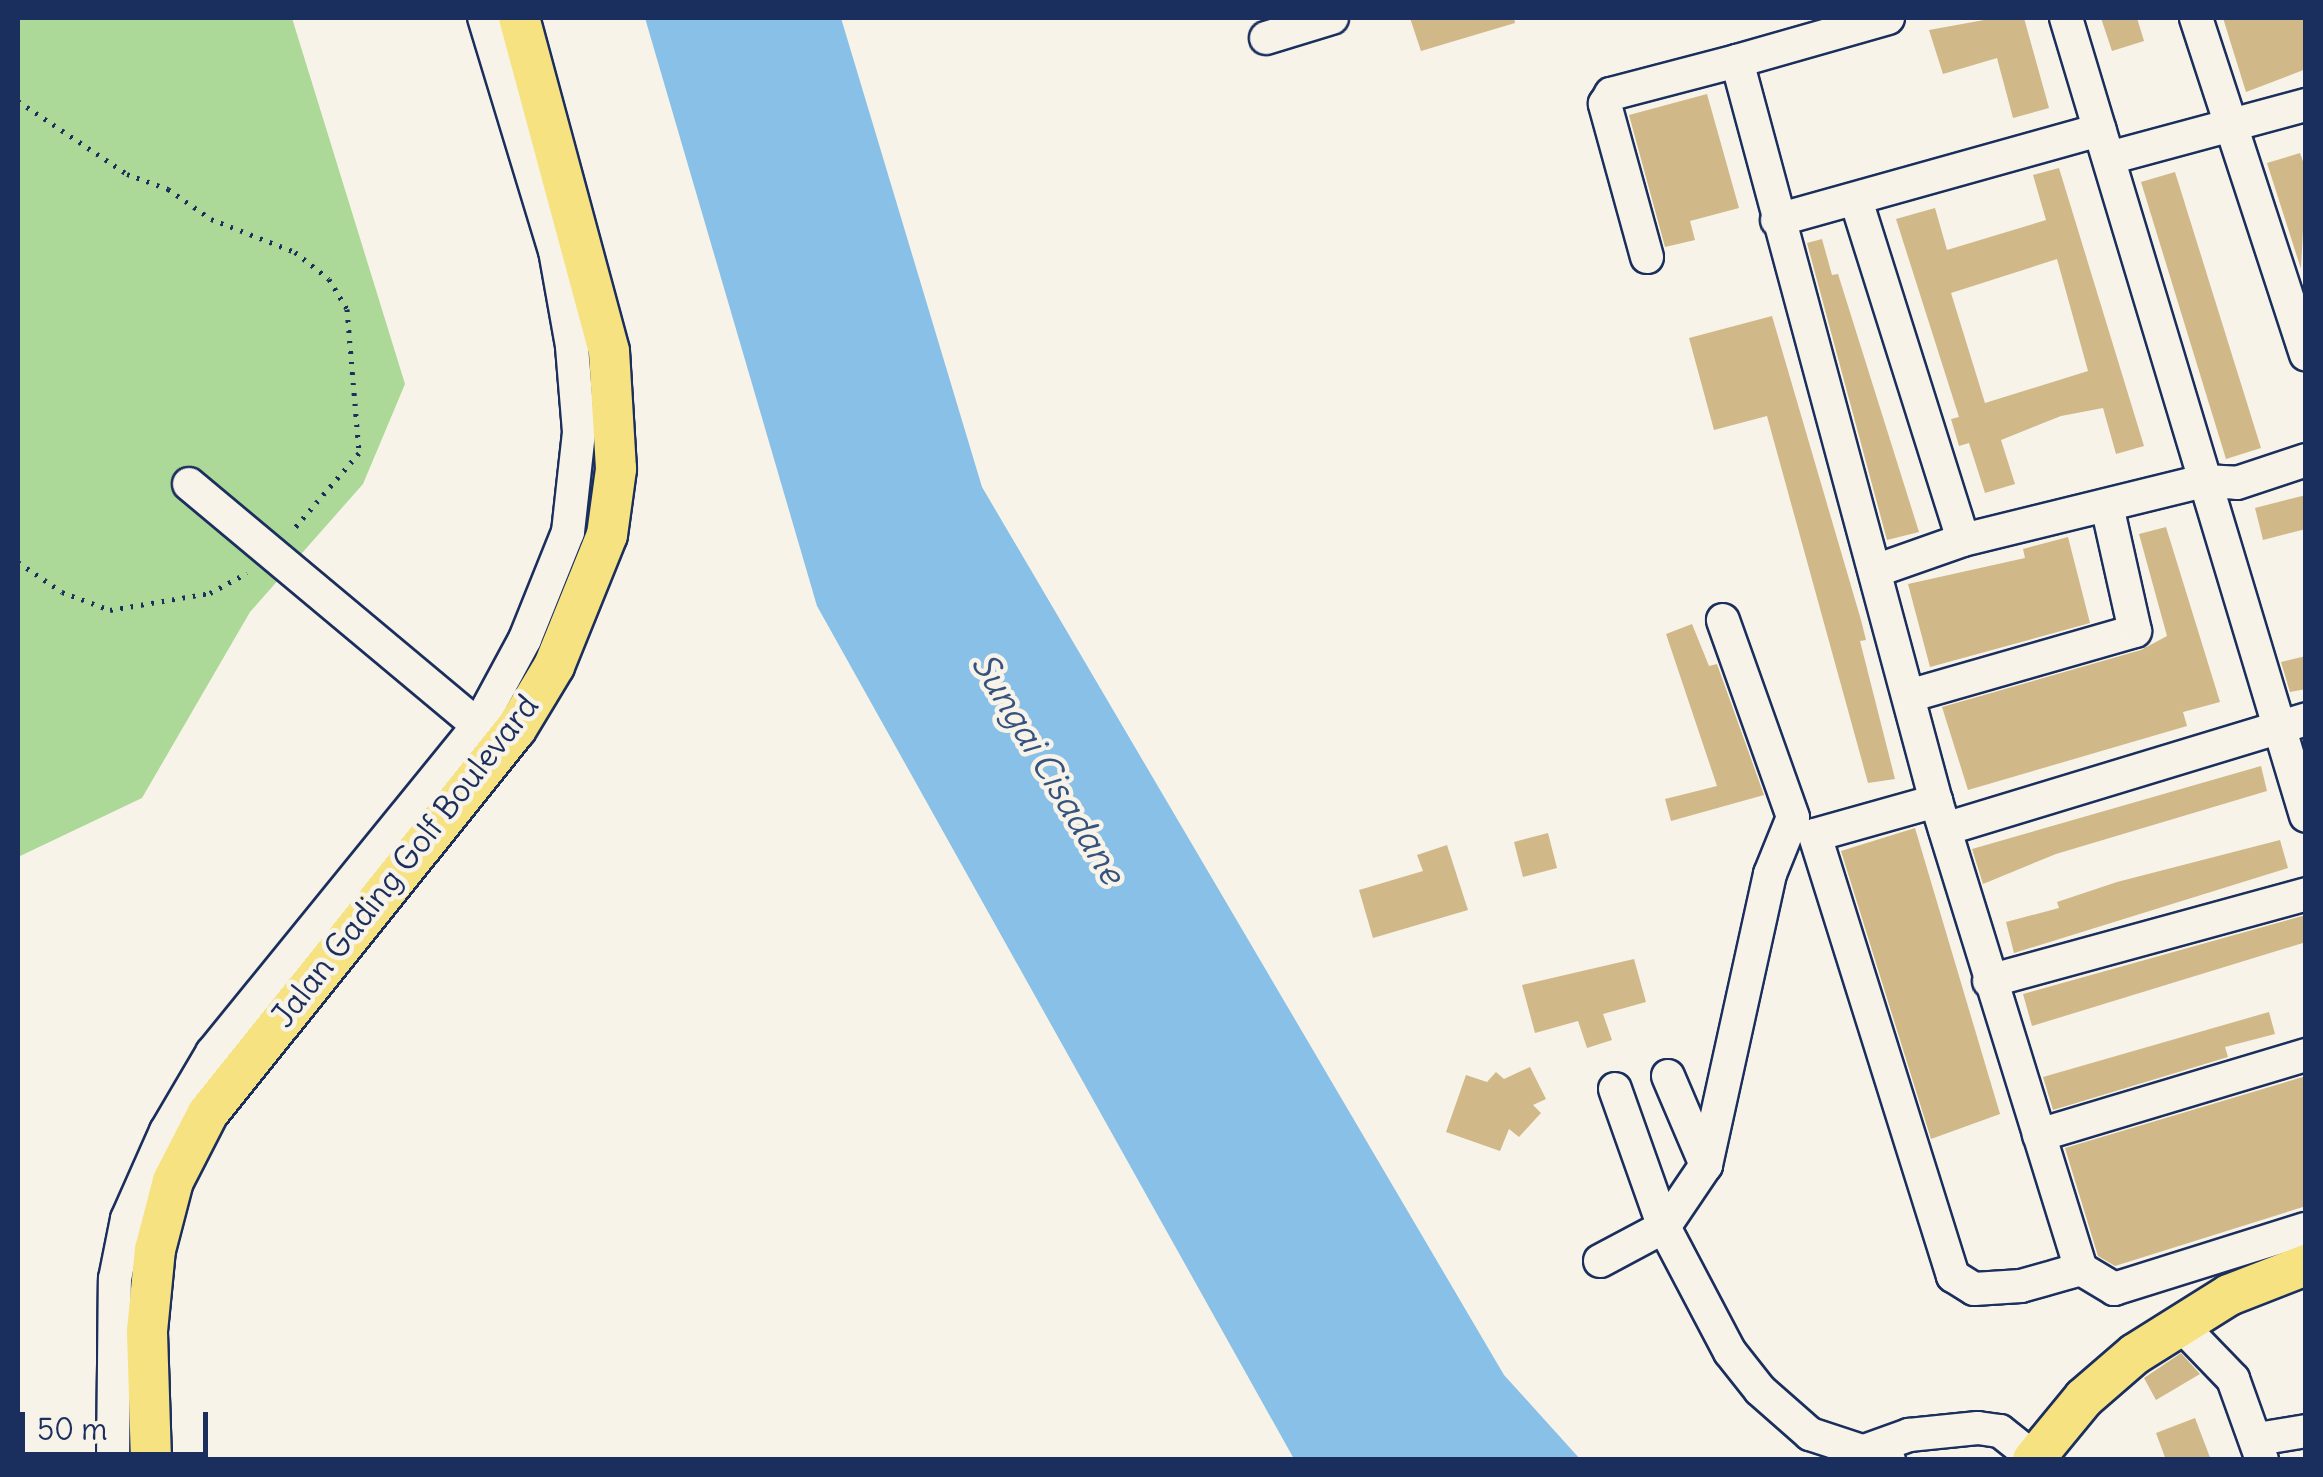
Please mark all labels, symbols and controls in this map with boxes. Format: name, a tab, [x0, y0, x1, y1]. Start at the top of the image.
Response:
water label: Sungai Cisadane	[963, 645, 1135, 891]
street label: Jalan Gading Golf Boulevard	[263, 687, 547, 1035]
scale bar	[25, 1392, 212, 1454]
text: 50 m	[37, 1410, 107, 1448]

